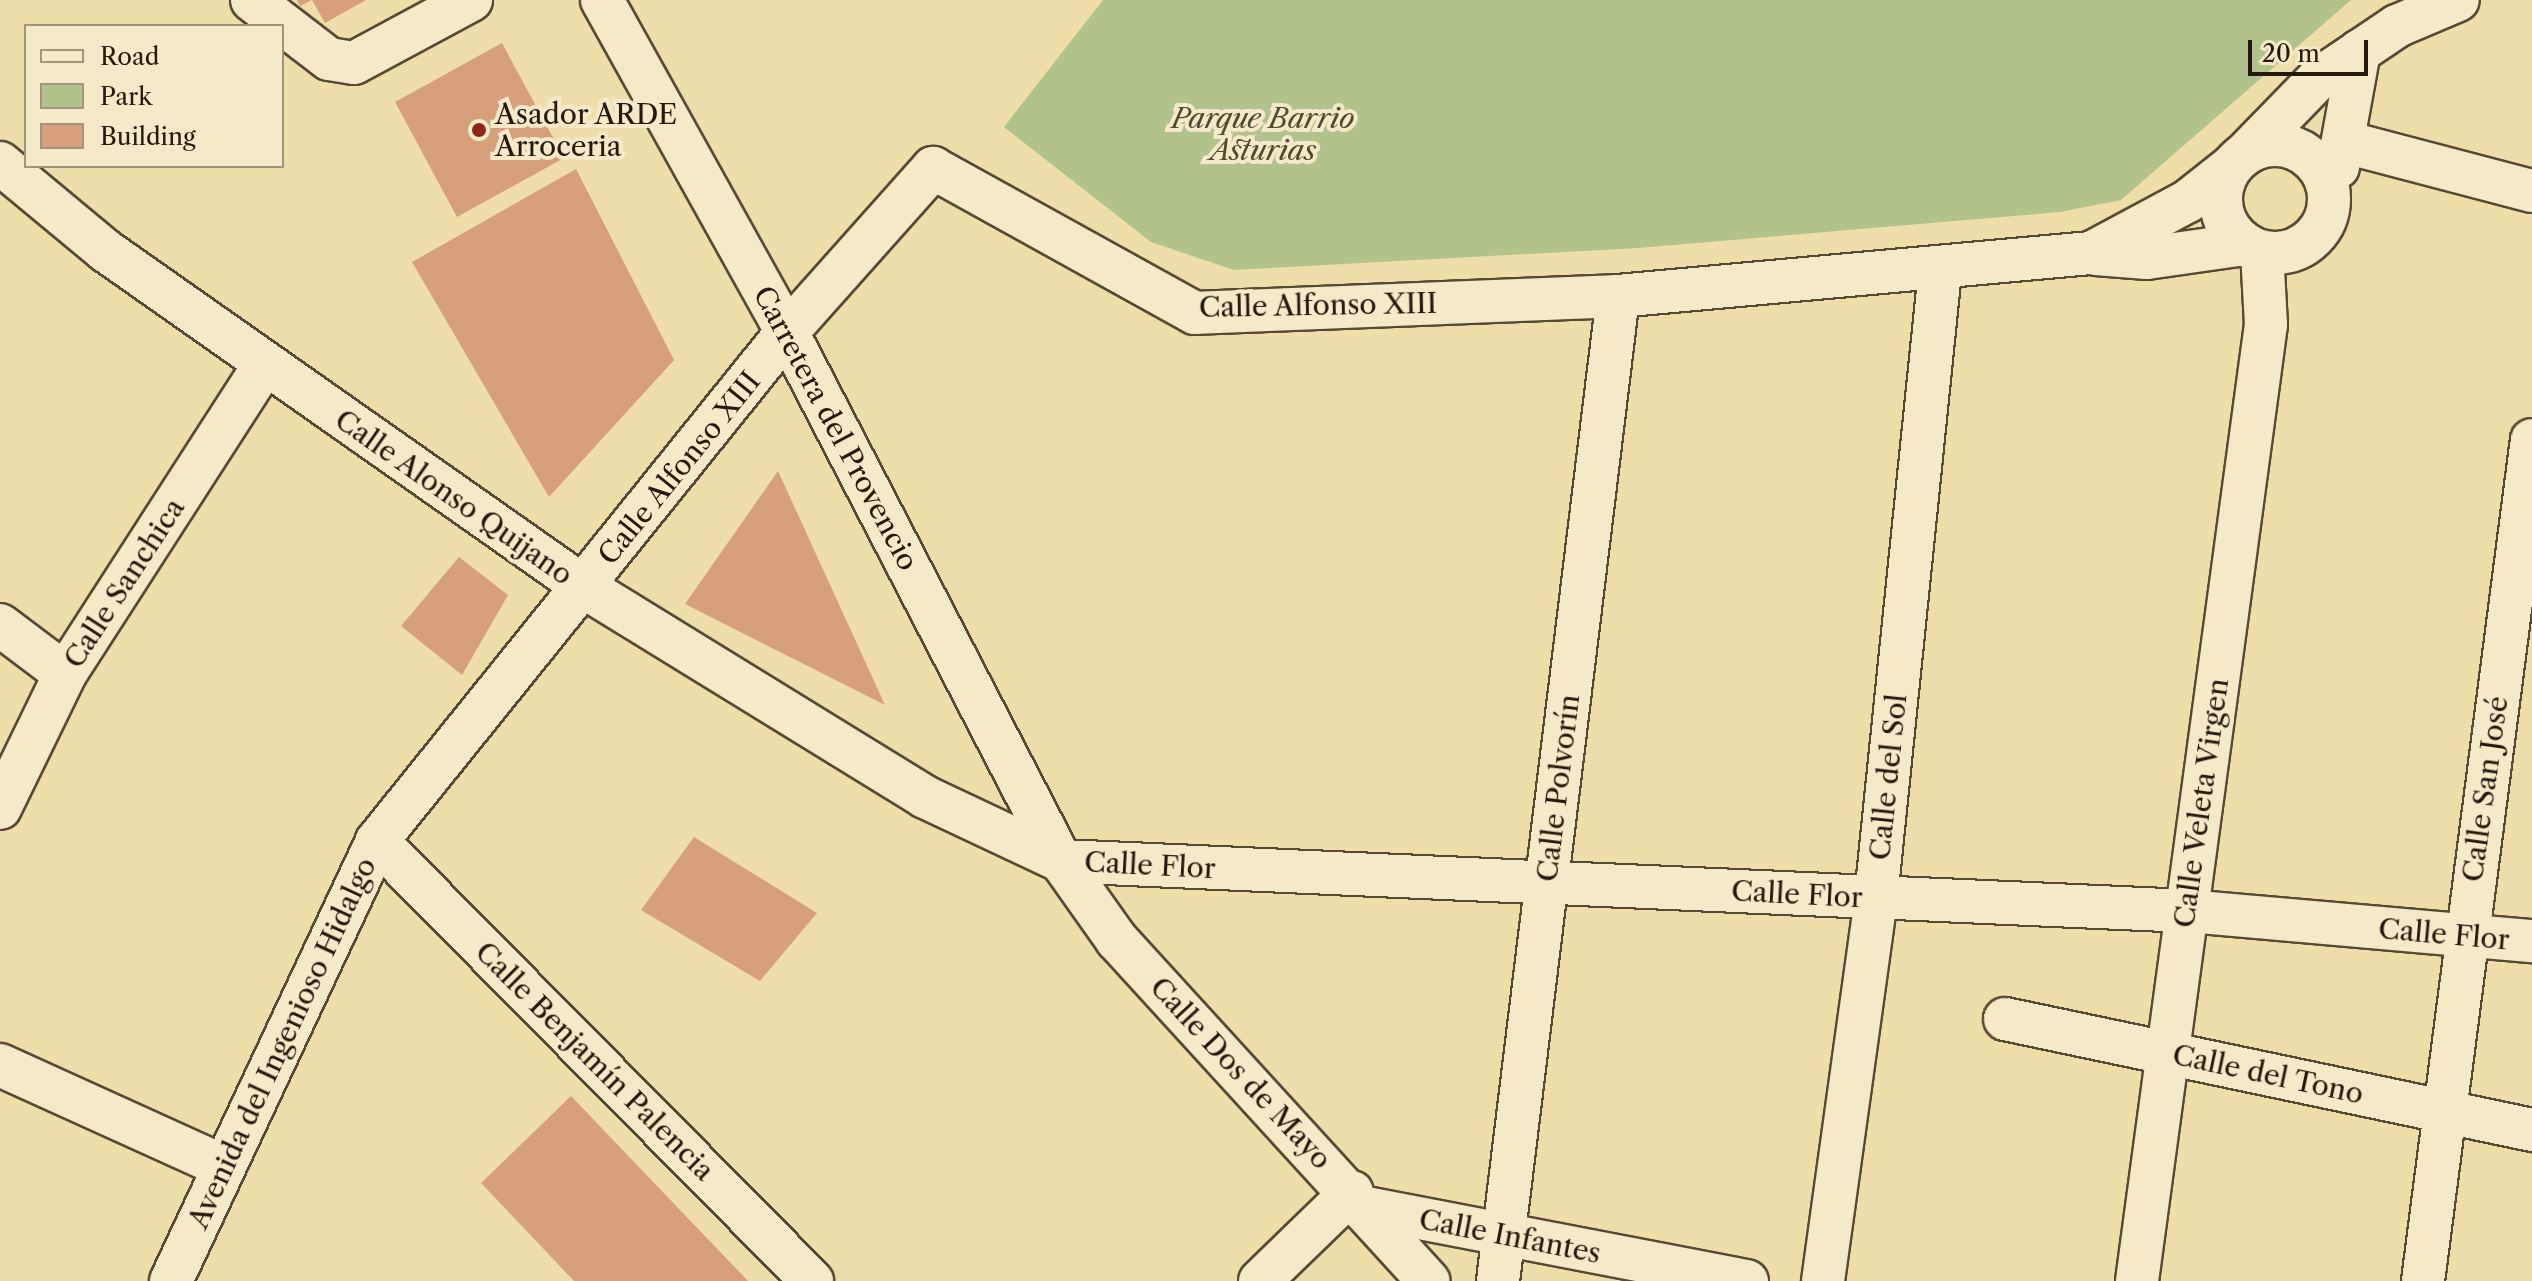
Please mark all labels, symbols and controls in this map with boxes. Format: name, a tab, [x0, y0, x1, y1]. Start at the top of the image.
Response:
legend	[24, 24, 284, 168]
scale bar	[2252, 24, 2372, 74]
text: 20 m	[2262, 39, 2320, 68]
text: Road	[100, 42, 159, 71]
text: Park	[100, 82, 152, 111]
place label: Asador ARDE Arroceria	[495, 97, 679, 163]
park label: Parque Barrio Asturias	[1171, 101, 1355, 167]
marker: Asador ARDE Arroceria	[470, 121, 488, 139]
text: Building	[100, 122, 196, 151]
street label: Carretera del Provencio	[747, 280, 925, 576]
street label: Calle Alfonso XIII	[1198, 286, 1438, 324]
street label: Calle Alfonso XIII	[590, 364, 768, 572]
street label: Calle Alonso Quijano	[328, 402, 580, 592]
street label: Calle Sanchica	[57, 492, 191, 674]
street label: Calle Veleta Virgen	[2167, 675, 2235, 931]
street label: Calle Polvorín	[1530, 692, 1586, 884]
street label: Calle del Sol	[1863, 692, 1913, 862]
street label: Calle San José	[2455, 694, 2515, 884]
street label: Calle Flor	[1083, 845, 1217, 885]
street label: Avenida del Ingenioso Hidalgo	[181, 852, 383, 1234]
street label: Calle Flor	[1730, 874, 1864, 914]
street label: Calle Flor	[2377, 912, 2511, 956]
street label: Calle Benjamín Palencia	[469, 935, 721, 1187]
street label: Calle Dos de Mayo	[1143, 970, 1339, 1176]
street label: Calle del Tono	[2169, 1037, 2367, 1111]
street label: Calle Infantes	[1416, 1202, 1604, 1270]

